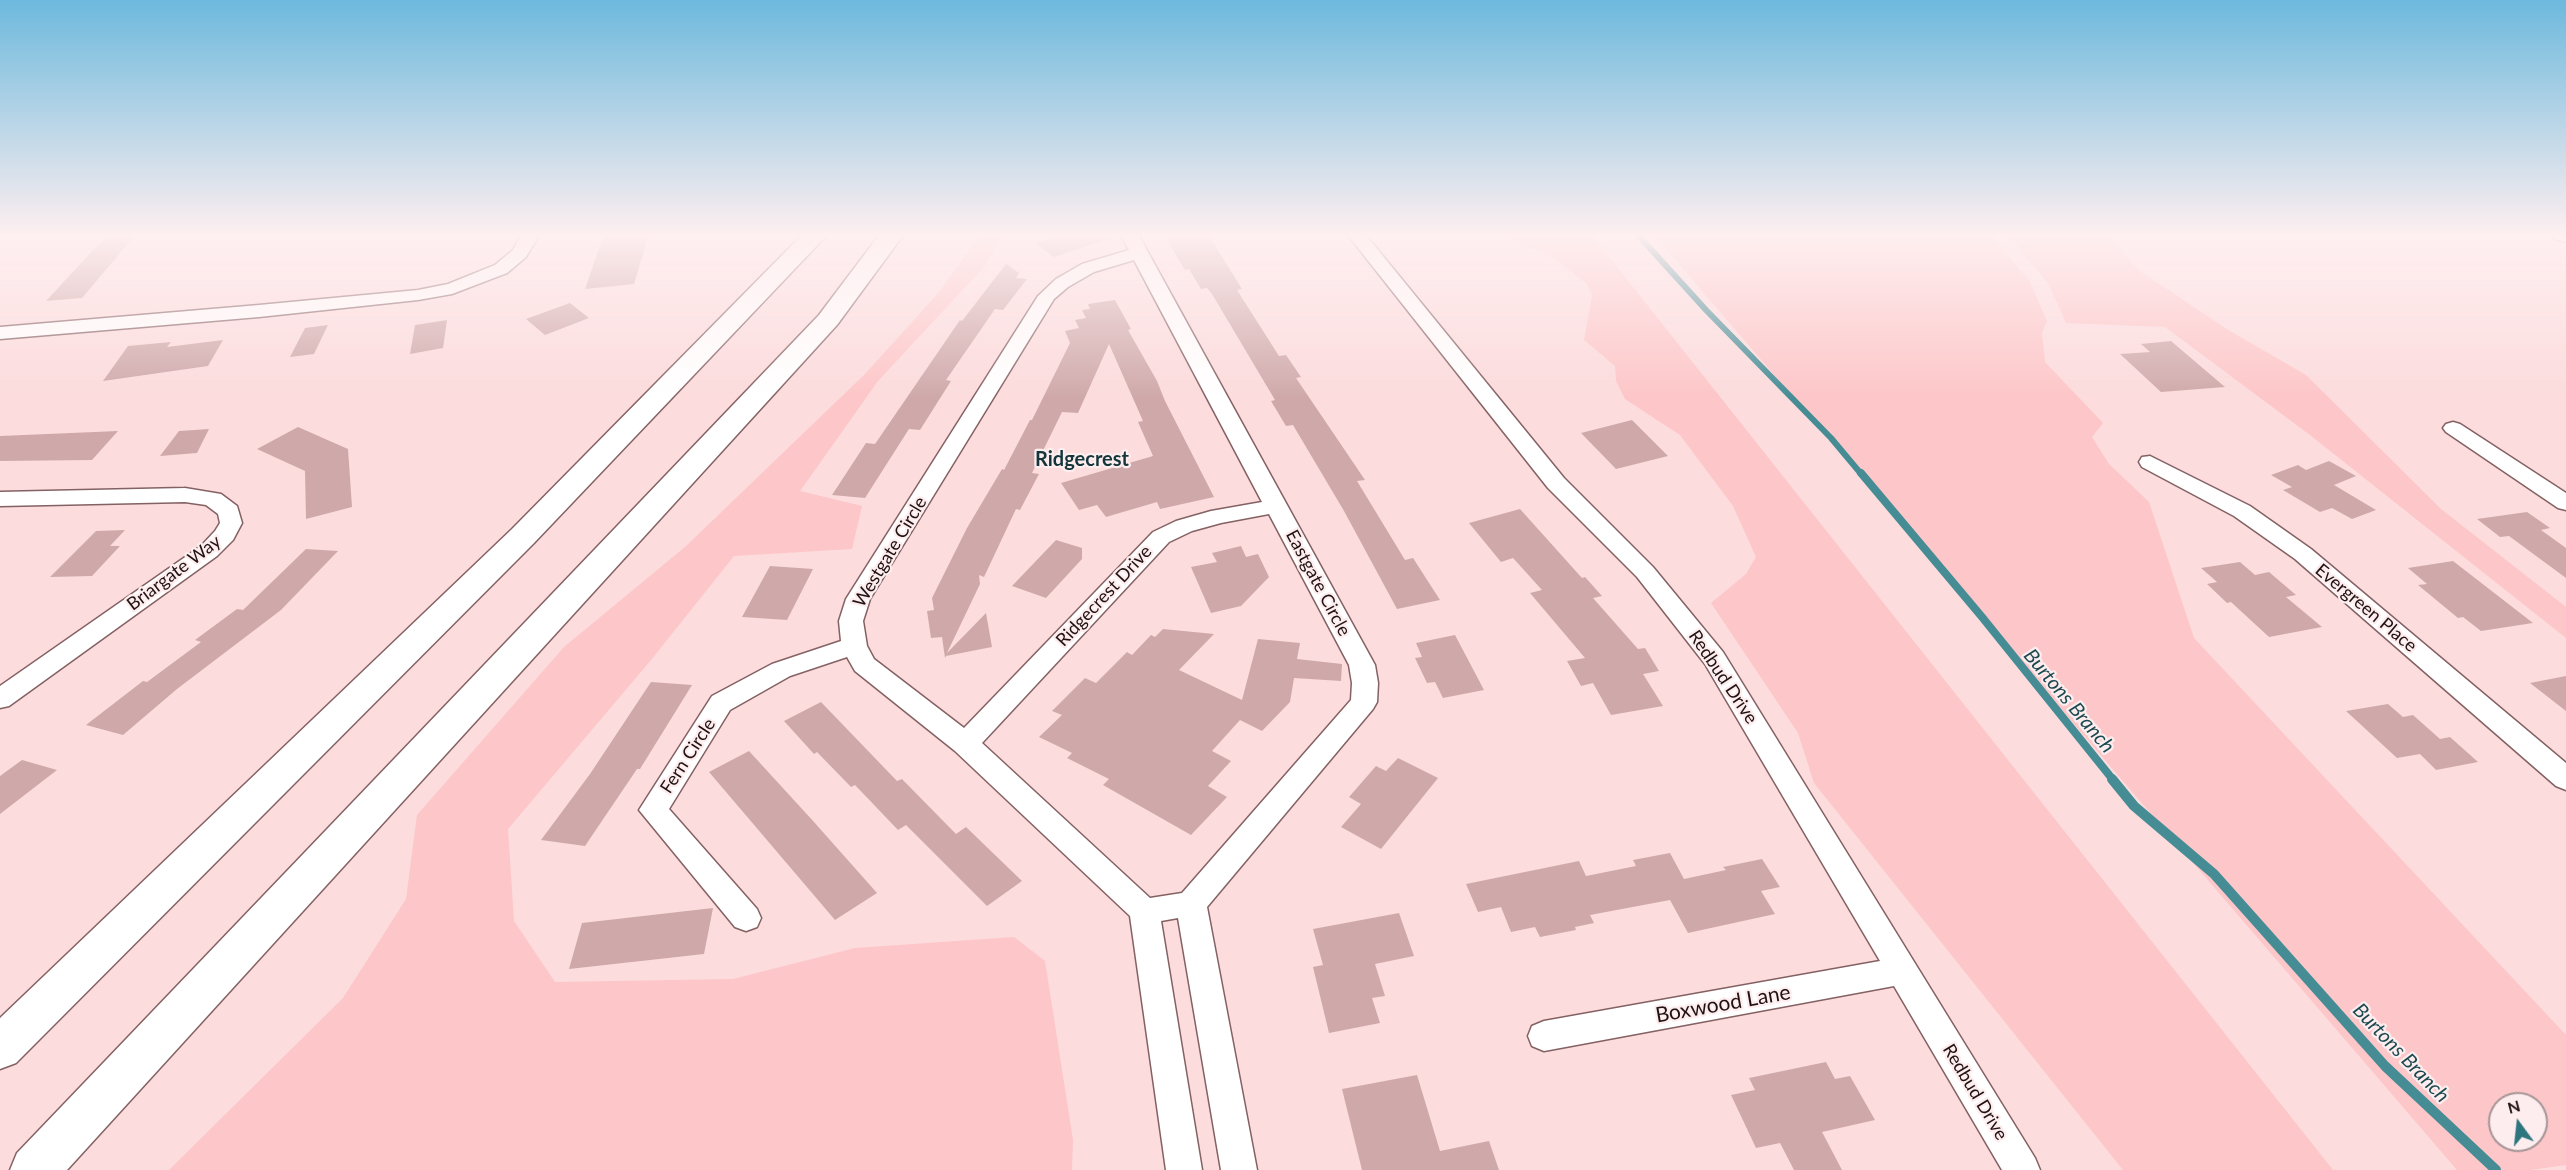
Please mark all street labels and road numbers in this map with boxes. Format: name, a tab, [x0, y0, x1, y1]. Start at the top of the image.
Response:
street label: Westgate Circle	[849, 493, 931, 611]
street label: Eastgate Circle	[1281, 526, 1355, 640]
street label: Briargate Way	[123, 531, 225, 615]
street label: Ridgecrest Drive	[1052, 541, 1156, 651]
street label: Evergreen Place	[2311, 559, 2421, 657]
street label: Redbud Drive	[1684, 626, 1762, 728]
street label: Fern Circle	[656, 714, 720, 798]
street label: Boxwood Lane	[1654, 980, 1792, 1028]
street label: Redbud Drive	[1938, 1040, 2012, 1144]

